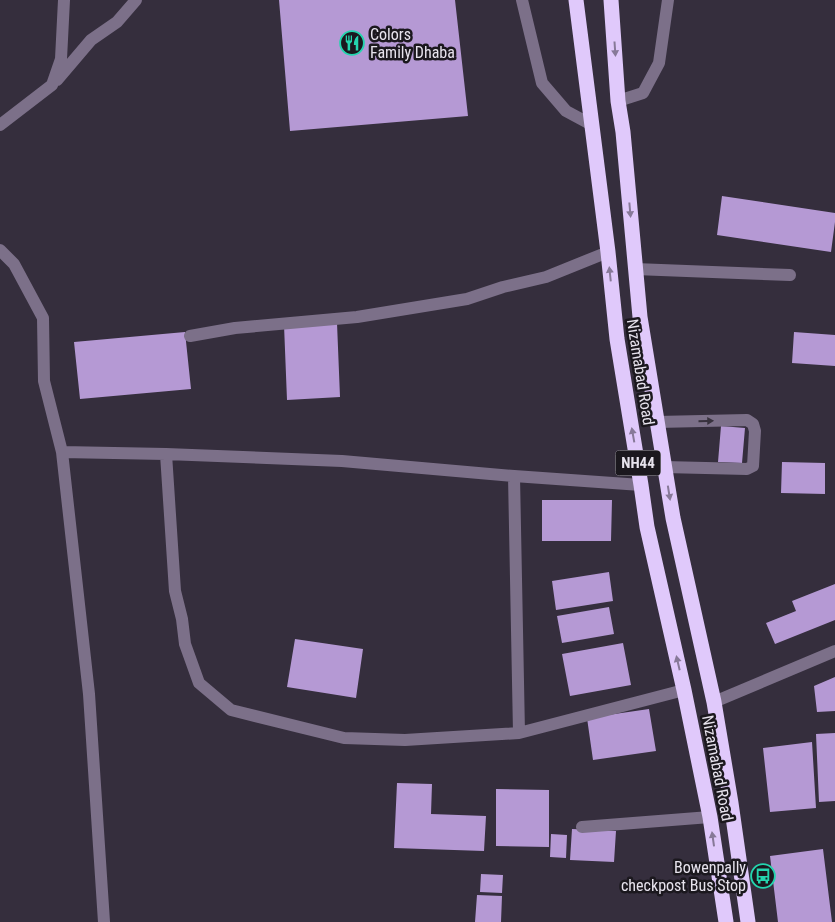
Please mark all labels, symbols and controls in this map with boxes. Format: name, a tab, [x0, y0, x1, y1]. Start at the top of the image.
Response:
place label: Colors Family Dhaba	[370, 25, 455, 62]
restaurant icon: Colors Family Dhaba	[339, 30, 365, 56]
one-way arrow	[611, 41, 619, 57]
one-way arrow	[626, 203, 634, 219]
one-way arrow	[606, 266, 614, 282]
street label: Nizamabad Road	[623, 318, 658, 427]
one-way arrow	[698, 417, 714, 425]
one-way arrow	[629, 426, 637, 442]
road number: NH44	[616, 450, 660, 476]
one-way arrow	[665, 485, 673, 501]
one-way arrow	[674, 655, 682, 670]
street label: Nizamabad Road	[698, 714, 737, 823]
one-way arrow	[709, 831, 717, 847]
place label: Bowenpally checkpost Bus Stop	[621, 858, 746, 895]
bus stop icon: Bowenpally checkpost Bus Stop	[750, 863, 776, 889]

